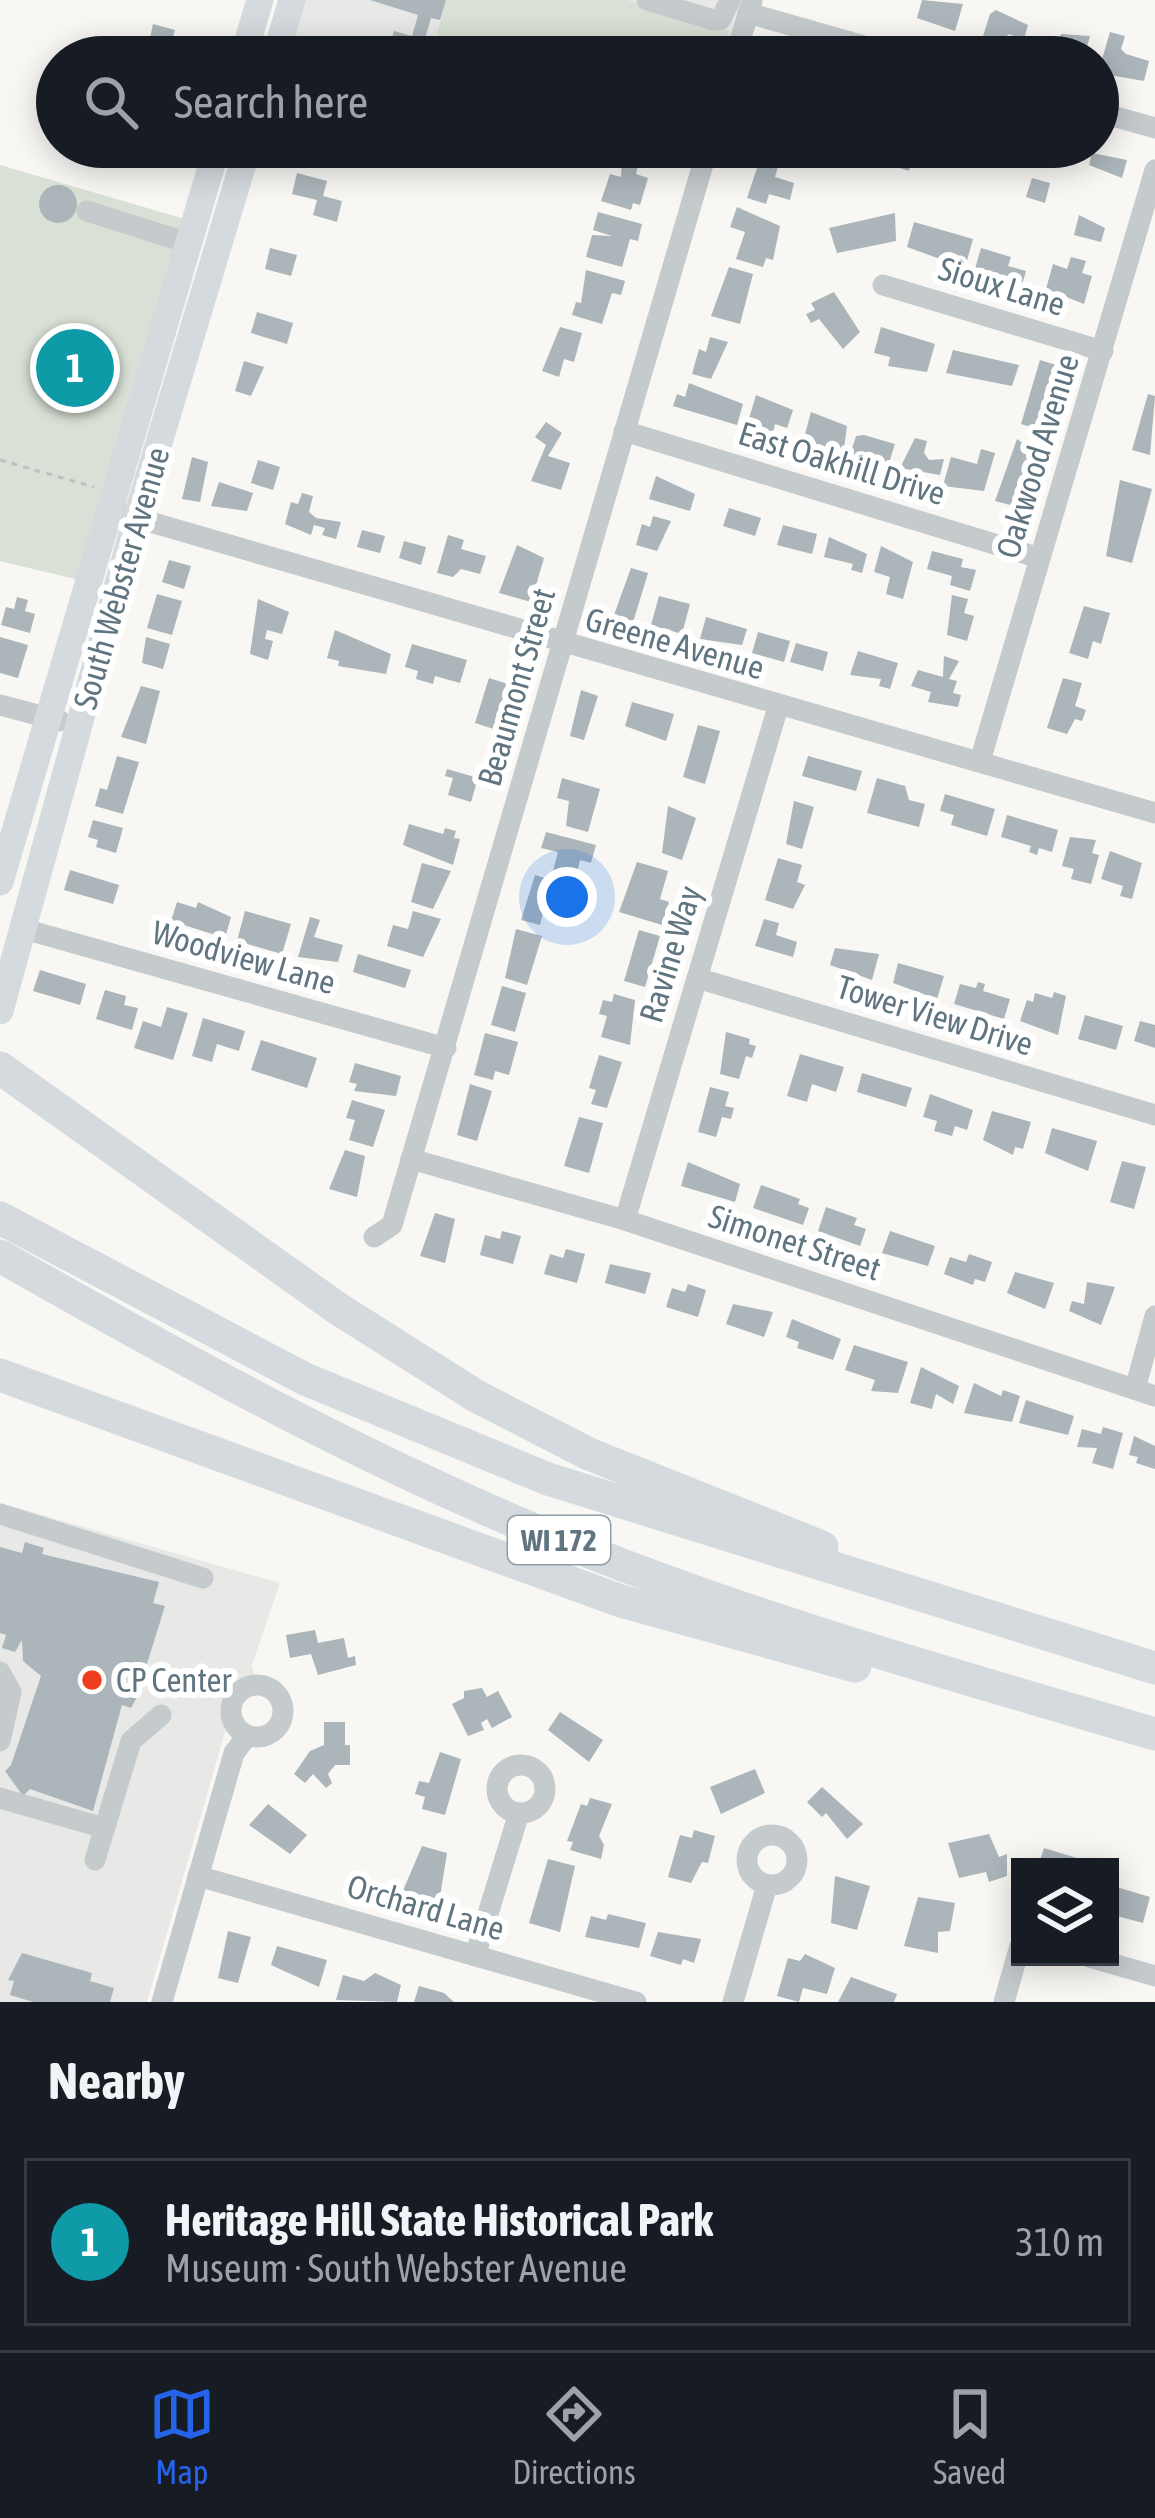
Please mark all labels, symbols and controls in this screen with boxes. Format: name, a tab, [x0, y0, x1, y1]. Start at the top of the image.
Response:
search box	[36, 36, 1119, 168]
icon: search	[78, 69, 144, 135]
text: Search here	[174, 76, 368, 128]
street label: Sioux Lane	[934, 249, 1070, 323]
pin: 1	[36, 323, 114, 413]
street label: Oakwood Avenue	[988, 350, 1086, 562]
street label: East Oakhill Drive	[734, 414, 950, 512]
street label: South Webster Avenue	[65, 443, 177, 713]
street label: Beaumont Street	[470, 584, 562, 790]
street label: Greene Avenue	[581, 599, 769, 687]
your location	[537, 867, 597, 927]
street label: Ravine Way	[631, 881, 709, 1027]
street label: Woodview Lane	[148, 913, 340, 1001]
street label: Tower View Drive	[832, 967, 1038, 1063]
street label: Simonet Street	[704, 1196, 886, 1288]
road number: WI 172	[508, 1516, 610, 1564]
place label: CP Center	[116, 1661, 233, 1699]
marker: CP Center	[79, 1667, 105, 1693]
map controls	[1011, 1858, 1119, 1966]
button: layers	[1011, 1858, 1119, 1966]
street label: Orchard Lane	[343, 1866, 509, 1948]
text: Nearby	[48, 2051, 185, 2110]
text: Heritage Hill State Historical Park	[165, 2194, 713, 2246]
text: 1	[81, 2220, 99, 2264]
text: 310 m	[1016, 2220, 1104, 2264]
text: Museum · South Webster Avenue	[165, 2246, 627, 2290]
tab: Map	[149, 2381, 215, 2491]
tab: Directions	[512, 2381, 636, 2491]
tab: Saved	[933, 2381, 1006, 2491]

